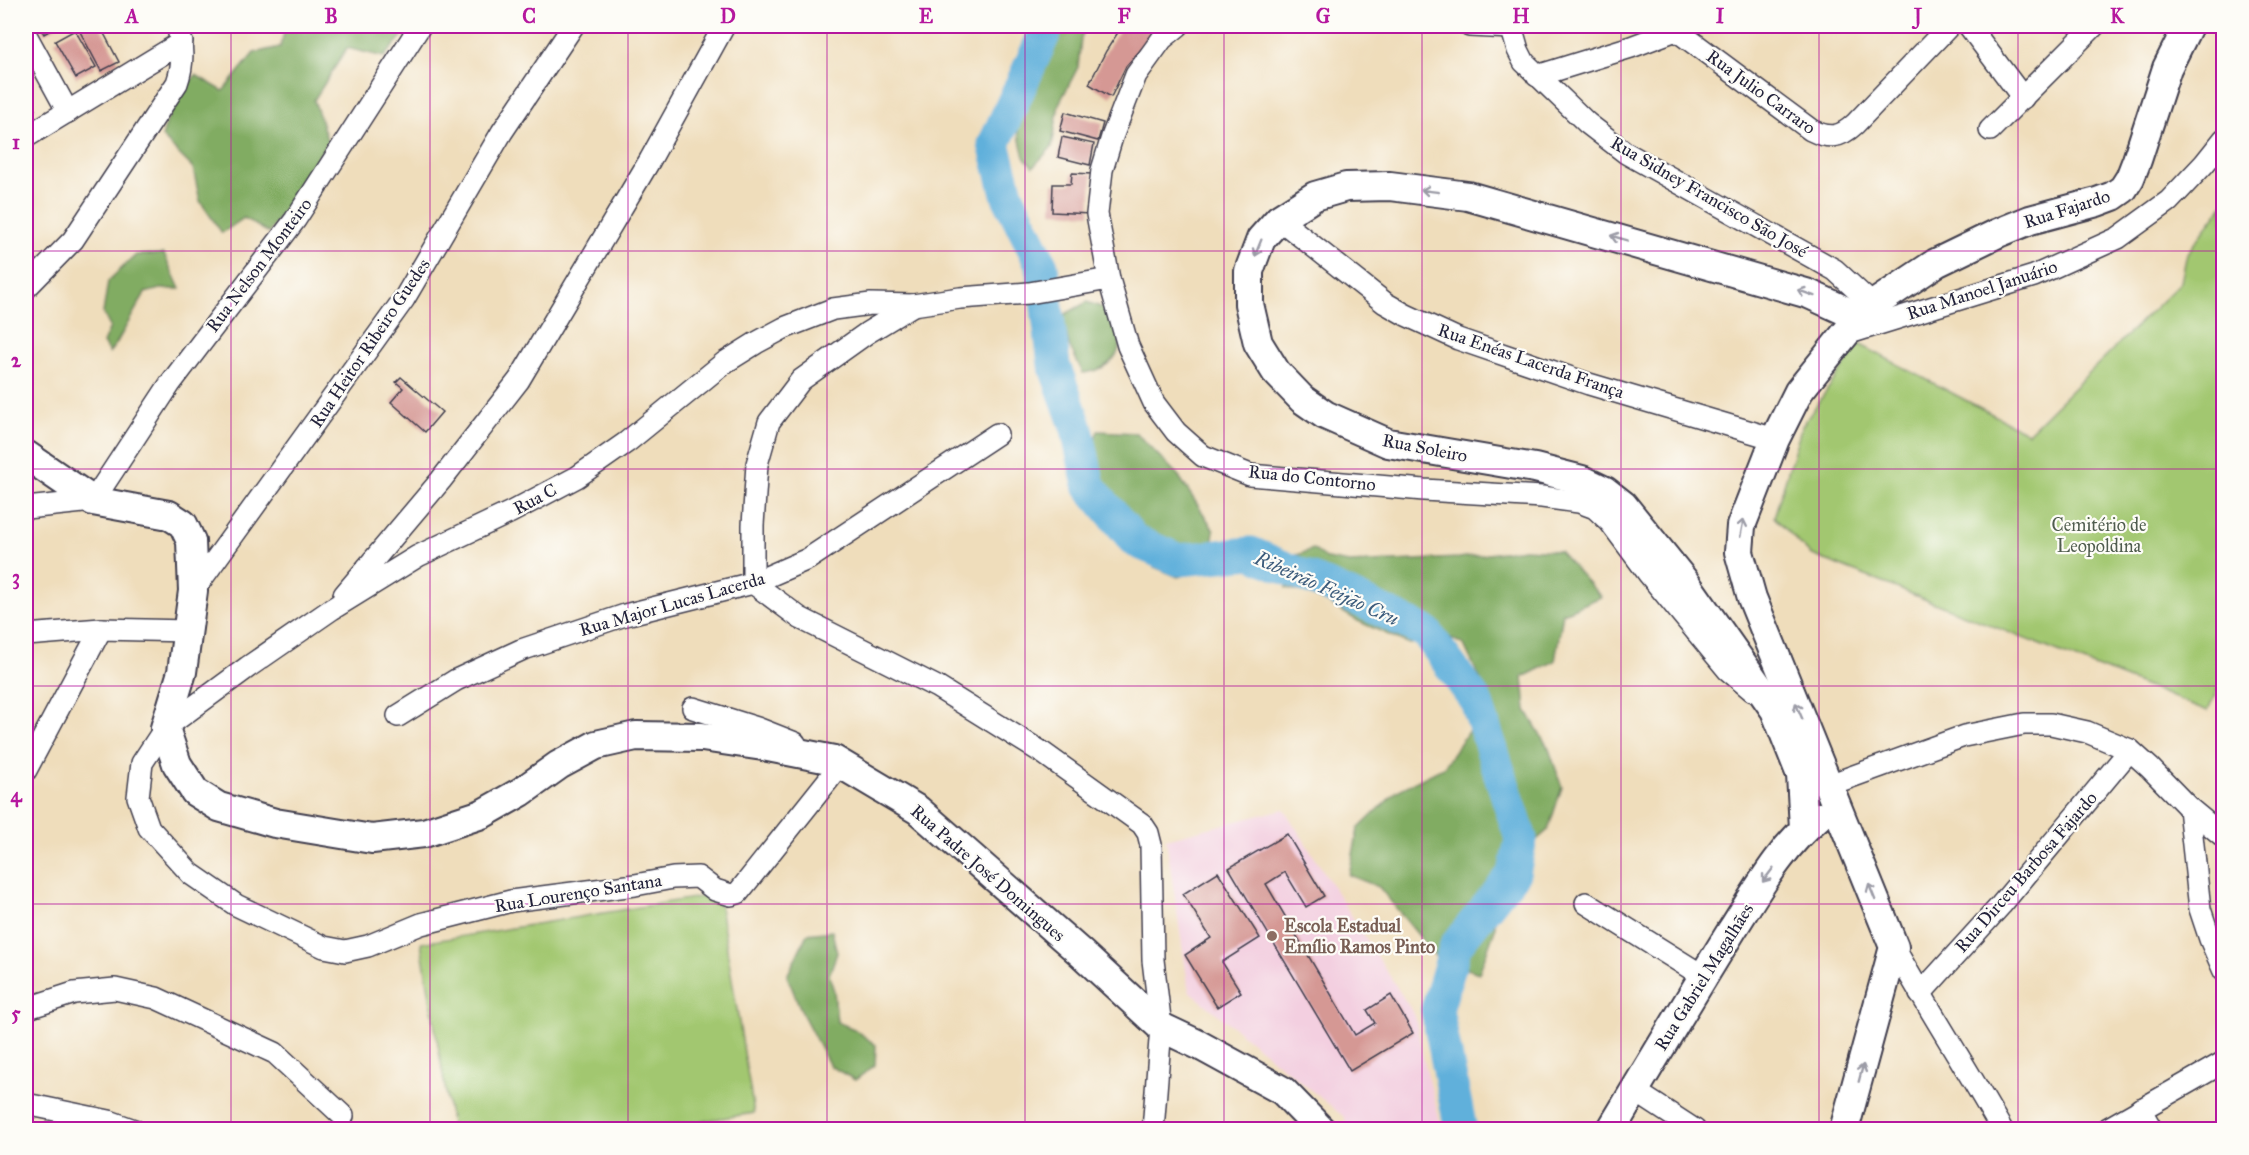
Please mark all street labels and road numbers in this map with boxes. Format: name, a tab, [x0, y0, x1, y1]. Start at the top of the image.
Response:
street label: Rua Julio Carraro	[1701, 45, 1820, 140]
street label: Rua Sidney Francisco São José	[1606, 132, 1812, 264]
street label: Rua Fajardo	[2021, 185, 2113, 233]
street label: Rua Nelson Monteiro	[201, 194, 317, 336]
street label: Rua Heitor Ribeiro Guedes	[305, 254, 435, 432]
street label: Rua Manoel Januário	[1904, 255, 2060, 326]
street label: Rua Enéas Lacerda França	[1435, 319, 1627, 403]
street label: Rua Soleiro	[1381, 429, 1469, 467]
street label: Rua do Contorno	[1247, 460, 1377, 496]
street label: Rua C	[510, 479, 560, 519]
street label: Rua Major Lucas Lacerda	[577, 567, 768, 641]
street label: Rua Dirceu Barbosa Fajardo	[1950, 787, 2102, 957]
street label: Rua Padre José Domingues	[906, 800, 1070, 947]
street label: Rua Lourenço Santana	[493, 869, 664, 917]
street label: Rua Gabriel Magalhães	[1650, 899, 1759, 1055]

